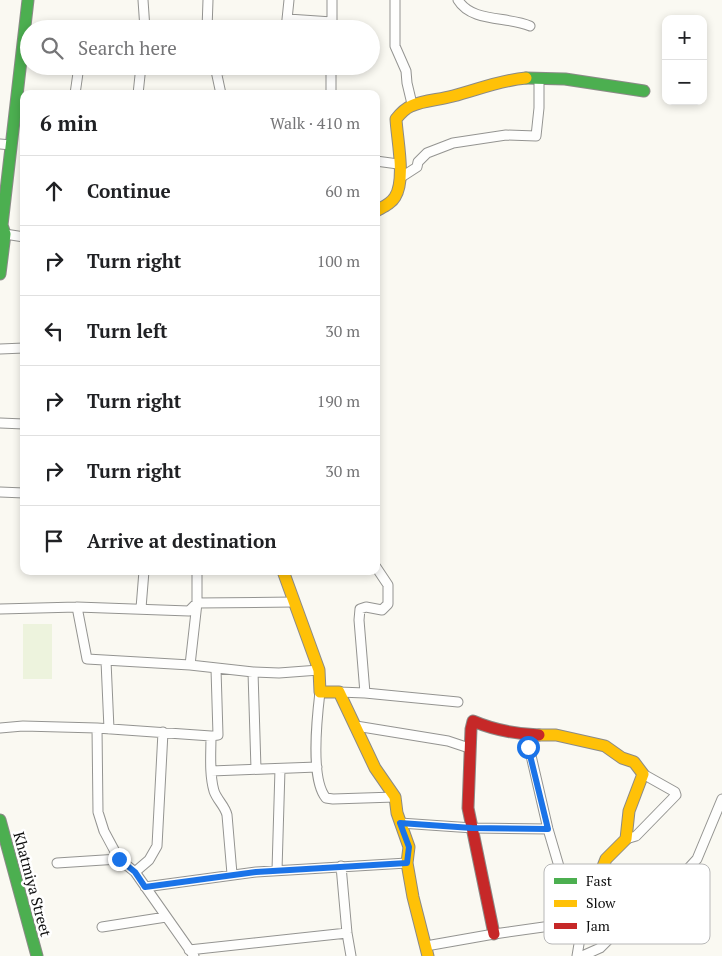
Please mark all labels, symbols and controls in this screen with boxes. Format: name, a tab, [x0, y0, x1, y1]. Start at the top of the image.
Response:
map controls	[662, 15, 707, 105]
button: +	[662, 15, 707, 60]
search box	[20, 20, 380, 75]
icon: search	[38, 34, 66, 62]
text: Search here	[78, 35, 177, 60]
button: −	[662, 60, 707, 105]
text: 6 min	[40, 109, 97, 137]
text: Walk · 410 m	[270, 112, 360, 134]
icon: ahead	[40, 177, 68, 205]
text: Continue	[87, 178, 171, 203]
text: 60 m	[325, 180, 360, 202]
icon: right	[40, 247, 68, 275]
text: Turn right	[87, 248, 181, 273]
text: 100 m	[317, 250, 360, 272]
icon: left	[40, 317, 68, 345]
text: Turn left	[87, 318, 168, 343]
text: 30 m	[325, 320, 360, 342]
icon: right	[40, 387, 68, 415]
text: Turn right	[87, 388, 181, 413]
text: 190 m	[317, 390, 360, 412]
icon: right	[40, 457, 68, 485]
text: Turn right	[87, 458, 181, 483]
text: 30 m	[325, 460, 360, 482]
icon: arrive	[40, 527, 68, 555]
text: Arrive at destination	[87, 528, 276, 553]
route start	[517, 736, 540, 759]
street label: Khatmiya Street	[9, 829, 57, 939]
route end	[108, 848, 131, 871]
legend	[544, 864, 710, 944]
text: Fast	[586, 871, 613, 890]
text: Slow	[586, 893, 616, 912]
text: Jam	[586, 916, 610, 935]

